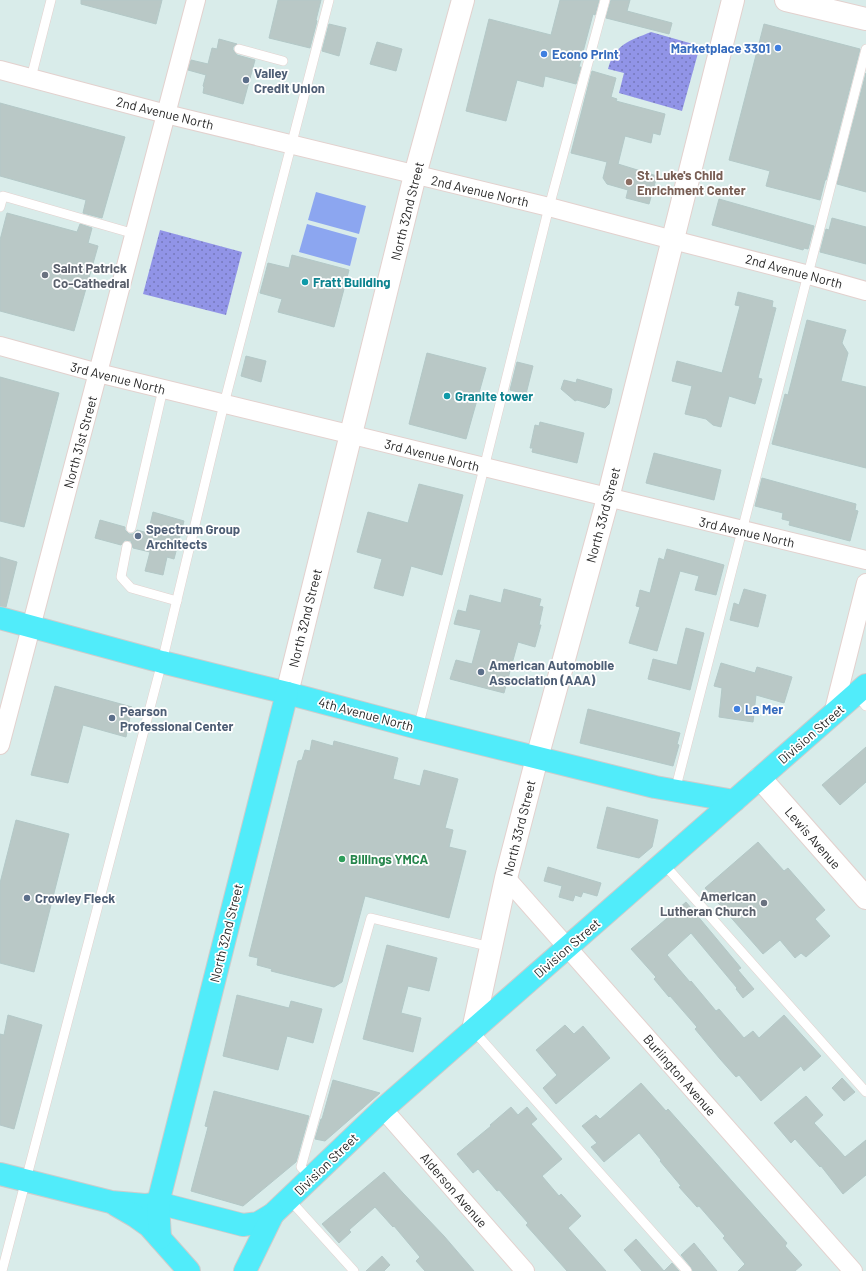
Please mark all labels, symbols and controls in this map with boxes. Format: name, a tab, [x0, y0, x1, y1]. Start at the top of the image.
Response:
place label: Marketplace 3301	[671, 40, 770, 56]
marker: Marketplace 3301	[773, 43, 783, 53]
place label: Econo Print	[552, 46, 619, 62]
marker: Econo Print	[539, 49, 549, 59]
place label: Valley Credit Union	[254, 65, 325, 96]
marker: Valley Credit Union	[241, 75, 251, 85]
street label: 2nd Avenue North	[115, 93, 215, 133]
street label: North 32nd Street	[387, 160, 427, 262]
place label: St. Luke's Child Enrichment Center	[637, 167, 746, 198]
street label: 2nd Avenue North	[429, 172, 531, 210]
marker: St. Luke's Child Enrichment Center	[624, 177, 634, 187]
street label: 2nd Avenue North	[744, 250, 844, 292]
place label: Saint Patrick Co-Cathedral	[53, 260, 129, 291]
marker: Saint Patrick Co-Cathedral	[40, 270, 50, 280]
place label: Fratt Building	[313, 274, 391, 290]
marker: Fratt Building	[300, 277, 310, 287]
street label: 3rd Avenue North	[69, 358, 167, 398]
place label: Granite tower	[455, 388, 533, 404]
marker: Granite tower	[442, 391, 452, 401]
street label: North 31st Street	[60, 394, 100, 490]
street label: 3rd Avenue North	[383, 435, 481, 475]
street label: North 33rd Street	[583, 465, 623, 565]
street label: 3rd Avenue North	[698, 513, 796, 551]
place label: Spectrum Group Architects	[146, 521, 240, 552]
marker: Spectrum Group Architects	[133, 531, 143, 541]
street label: North 32nd Street	[285, 567, 325, 669]
place label: American Automobile Association (AAA)	[489, 657, 614, 688]
marker: American Automobile Association (AAA)	[476, 667, 486, 677]
street label: 4th Avenue North	[317, 694, 415, 734]
place label: La Mer	[745, 701, 783, 717]
street label: Division Street	[775, 701, 847, 767]
place label: Pearson Professional Center	[120, 703, 234, 734]
marker: La Mer	[732, 704, 742, 714]
marker: Pearson Professional Center	[107, 713, 117, 723]
street label: North 33rd Street	[499, 778, 539, 878]
street label: Lewis Avenue	[782, 804, 844, 872]
place label: Billings YMCA	[350, 851, 428, 867]
marker: Billings YMCA	[337, 854, 347, 864]
street label: North 32nd Street	[206, 882, 246, 984]
place label: American Lutheran Church	[660, 888, 756, 919]
place label: Crowley Fleck	[35, 890, 115, 906]
marker: Crowley Fleck	[22, 893, 32, 903]
marker: American Lutheran Church	[759, 898, 769, 908]
street label: Division Street	[531, 915, 603, 981]
street label: Burlington Avenue	[640, 1031, 720, 1119]
street label: Division Street	[291, 1130, 361, 1198]
street label: Alderson Avenue	[417, 1149, 491, 1231]

